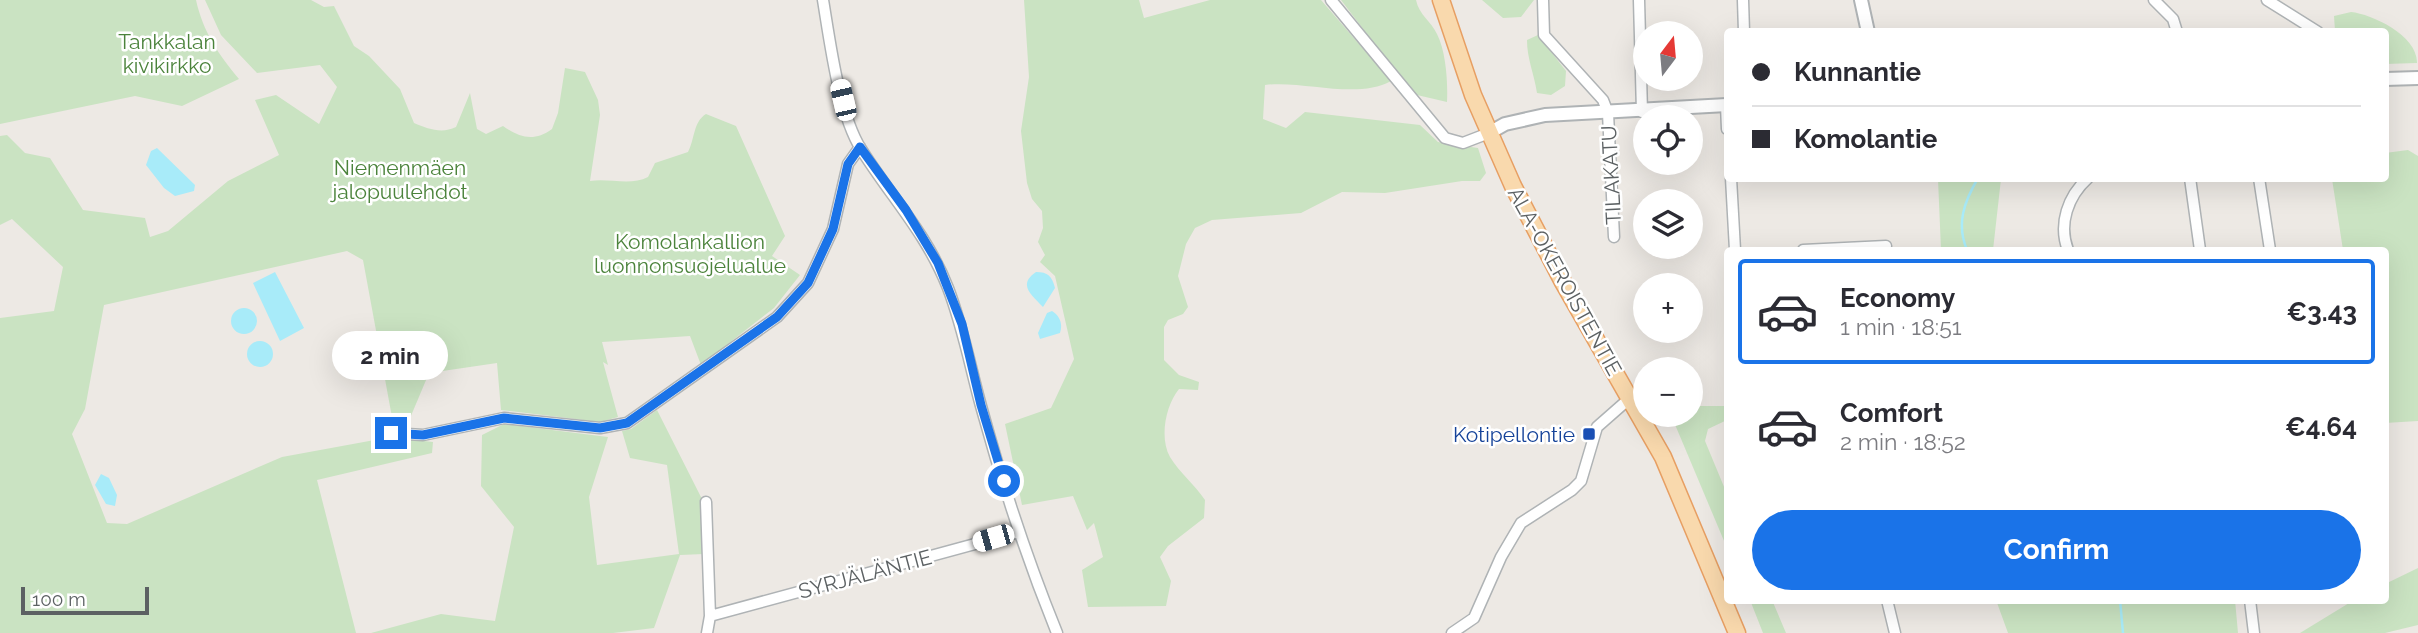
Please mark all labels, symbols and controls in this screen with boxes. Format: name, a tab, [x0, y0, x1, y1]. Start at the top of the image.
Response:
north arrow	[1633, 21, 1703, 91]
map controls	[1633, 21, 1703, 427]
park label: Tankkalan kivikirkko	[118, 29, 216, 78]
text: Kunnantie	[1794, 57, 1921, 87]
car	[829, 77, 858, 123]
button: locate	[1633, 105, 1703, 175]
text: Komolantie	[1794, 124, 1937, 154]
street label: TILAKATU	[1596, 125, 1626, 225]
park label: Niemenmäen jalopuulehdot	[330, 155, 468, 204]
street label: ALA-OKEROISTENTIE	[1503, 182, 1627, 380]
button: layers	[1633, 189, 1703, 259]
park label: Komolankallion luonnonsuojelualue	[594, 229, 786, 278]
button: +	[1633, 273, 1703, 343]
icon: car	[1756, 280, 1819, 343]
text: Economy	[1840, 283, 1955, 313]
text: €3.43	[2287, 297, 2357, 327]
text: 1 min · 18:51	[1840, 313, 1962, 340]
callout: 2 min	[333, 332, 449, 380]
text: 2 min	[360, 342, 420, 369]
button: −	[1633, 357, 1703, 427]
icon: car	[1756, 395, 1819, 458]
text: Comfort	[1840, 398, 1943, 428]
text: €4.64	[2285, 412, 2357, 442]
route end	[375, 417, 407, 449]
place label: Kotipellontie	[1453, 422, 1575, 447]
marker: Kotipellontie	[1581, 426, 1597, 442]
text: 2 min · 18:52	[1840, 428, 1966, 455]
route start	[988, 465, 1020, 497]
button: Confirm	[1752, 510, 2361, 590]
car	[970, 522, 1017, 554]
street label: SYRJÄLÄNTIE	[796, 544, 934, 604]
scale bar	[21, 584, 149, 616]
text: 100 m	[32, 588, 86, 610]

